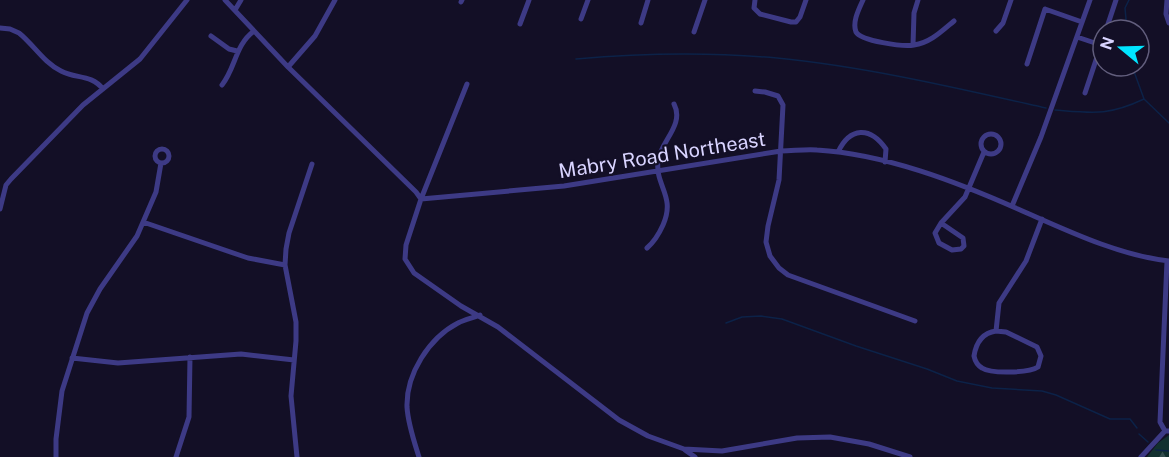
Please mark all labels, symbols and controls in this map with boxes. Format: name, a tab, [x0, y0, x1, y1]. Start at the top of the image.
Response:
north arrow	[1091, 18, 1151, 78]
text: N	[1096, 34, 1118, 52]
street label: Mabry Road Northeast	[557, 127, 767, 183]

